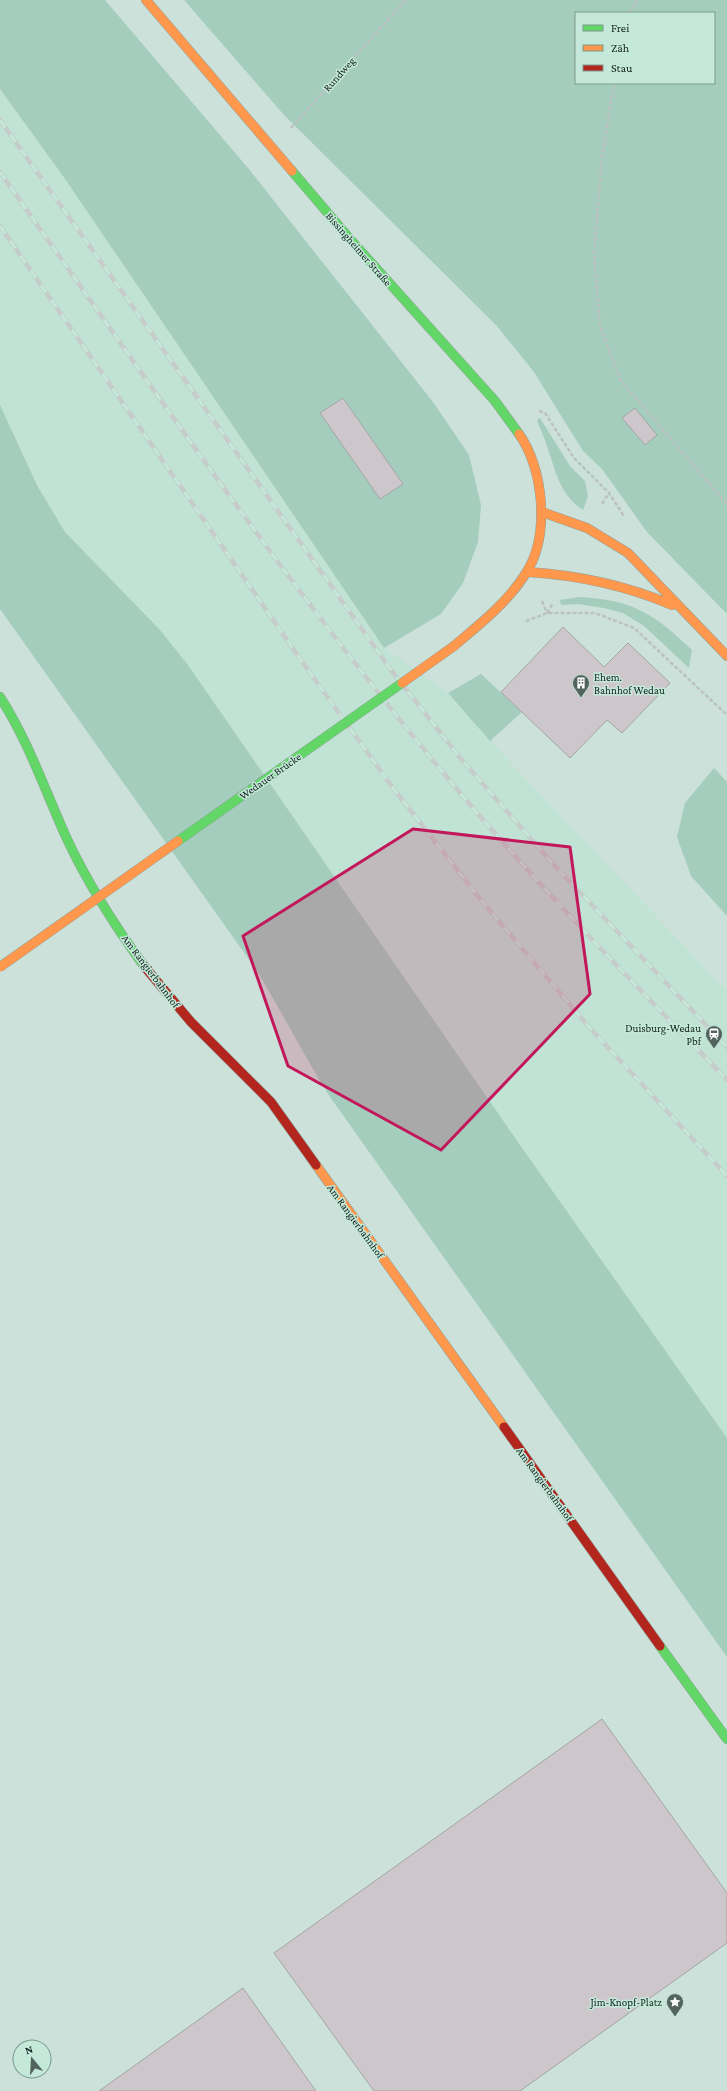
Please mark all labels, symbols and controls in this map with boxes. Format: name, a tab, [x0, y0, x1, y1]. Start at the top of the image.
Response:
legend	[575, 12, 715, 84]
text: Frei	[611, 21, 629, 35]
text: Zäh	[611, 41, 630, 55]
street label: Rundweg	[321, 54, 359, 94]
text: Stau	[611, 61, 633, 75]
street label: Bissingheimer Straße	[323, 210, 394, 289]
place label: Ehem. Bahnhof Wedau	[594, 671, 665, 696]
building icon: Ehem. Bahnhof Wedau	[571, 673, 591, 698]
street label: Wedauer Brücke	[237, 750, 303, 802]
street label: Am Rangierbahnhof	[119, 932, 183, 1011]
place label: Duisburg-Wedau Pbf	[625, 1022, 702, 1047]
station icon: Duisburg-Wedau Pbf	[704, 1024, 724, 1049]
street label: Am Rangierbahnhof	[324, 1182, 387, 1261]
street label: Am Rangierbahnhof	[513, 1445, 576, 1524]
place icon: Jim-Knopf-Platz	[665, 1992, 685, 2017]
place label: Jim-Knopf-Platz	[589, 1996, 662, 2009]
north arrow	[12, 2039, 52, 2079]
text: N	[23, 2042, 35, 2056]

